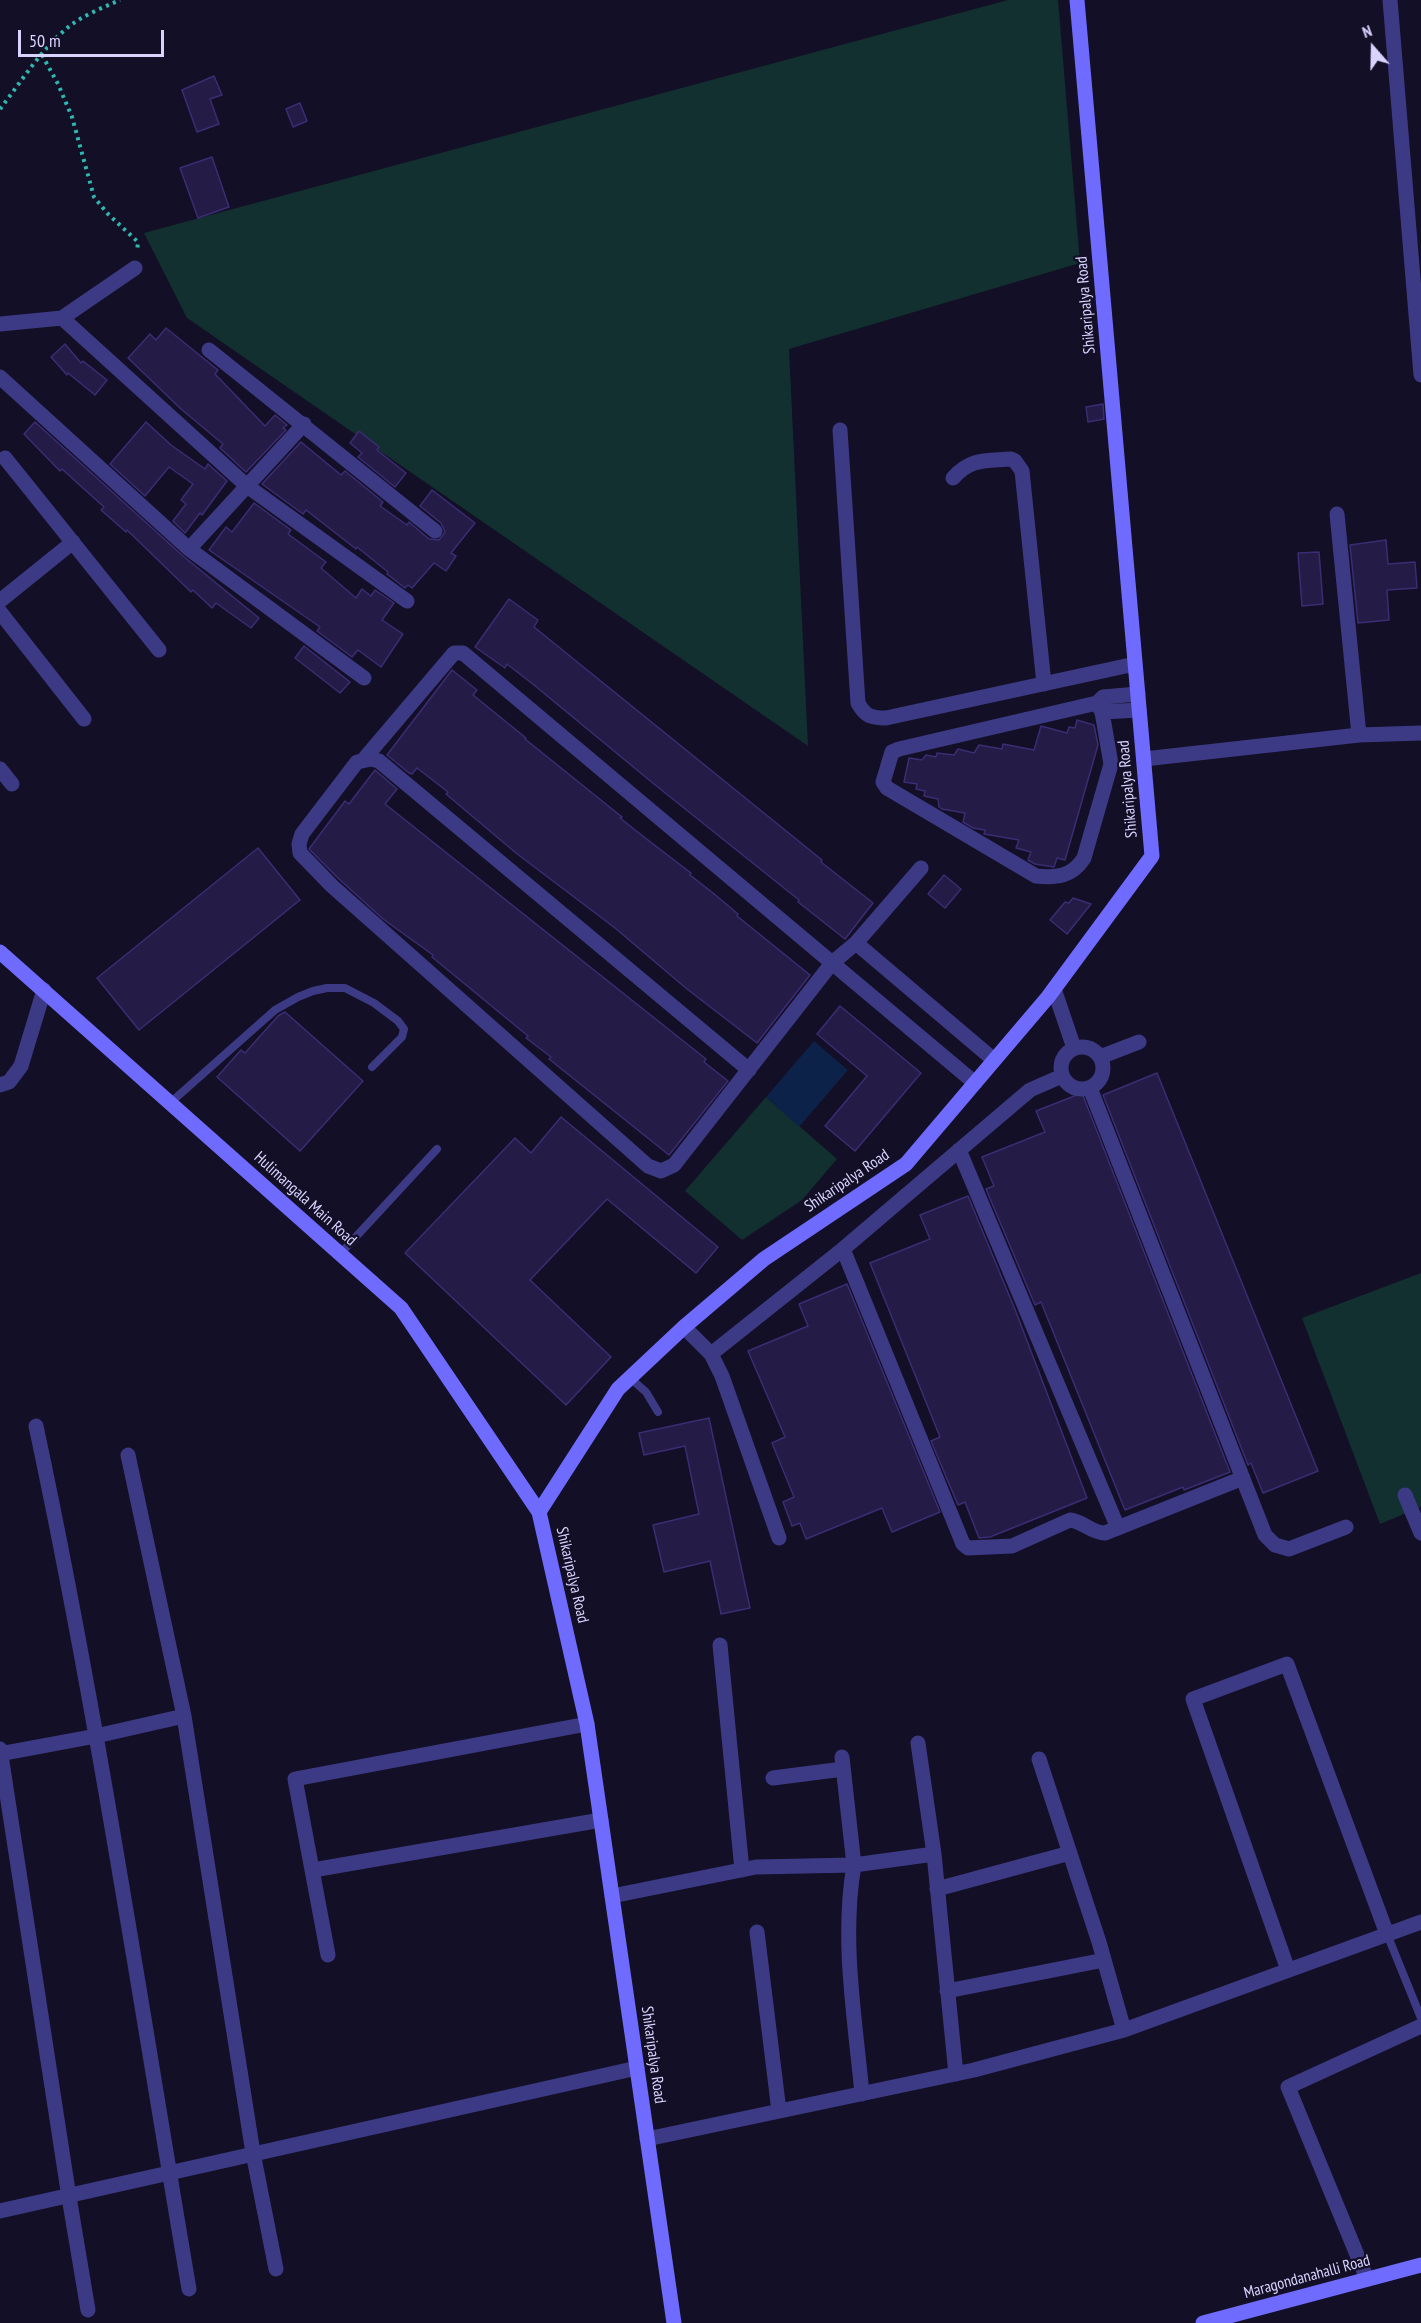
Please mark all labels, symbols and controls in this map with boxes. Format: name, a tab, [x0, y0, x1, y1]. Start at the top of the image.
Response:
scale bar	[21, 18, 166, 56]
north arrow	[1343, 18, 1403, 78]
text: N	[1359, 20, 1374, 42]
text: 50 m	[29, 29, 61, 52]
street label: Shikaripalya Road	[1072, 255, 1100, 355]
street label: Shikaripalya Road	[1114, 739, 1142, 839]
street label: Shikaripalya Road	[801, 1146, 893, 1216]
street label: Hulimangala Main Road	[250, 1148, 360, 1250]
street label: Shikaripalya Road	[552, 1525, 592, 1625]
street label: Shikaripalya Road	[637, 2005, 669, 2105]
street label: Maragondanahalli Road	[1242, 2251, 1372, 2303]

